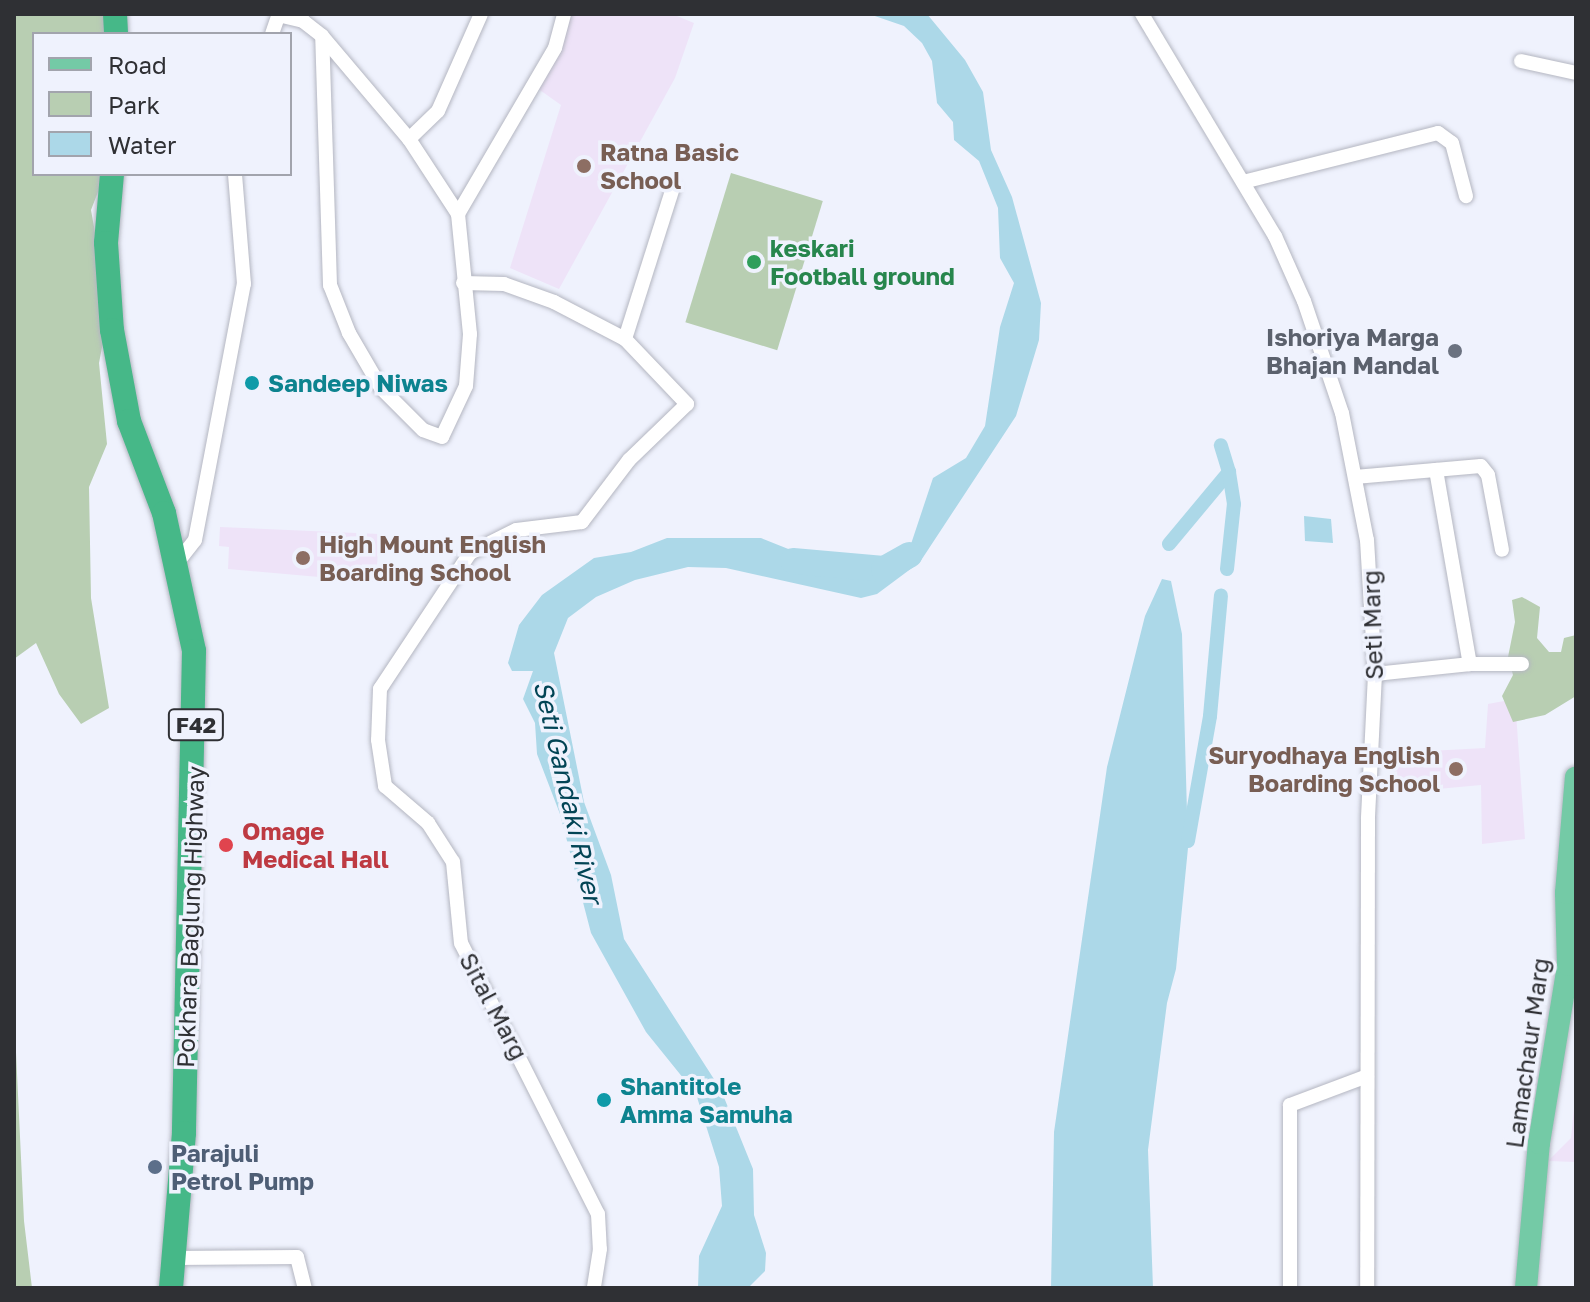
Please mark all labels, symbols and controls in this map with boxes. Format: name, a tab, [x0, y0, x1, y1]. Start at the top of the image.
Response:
legend	[32, 32, 292, 176]
text: Road	[108, 50, 167, 79]
text: Park	[108, 90, 160, 119]
text: Water	[108, 130, 176, 159]
place label: Ratna Basic School	[600, 138, 739, 194]
marker: Ratna Basic School	[575, 157, 593, 175]
place label: keskari Football ground	[770, 234, 955, 290]
marker: keskari Football ground	[745, 253, 763, 271]
place label: Ishoriya Marga Bhajan Mandal	[1266, 323, 1439, 379]
marker: Ishoriya Marga Bhajan Mandal	[1446, 342, 1464, 360]
place label: Sandeep Niwas	[268, 369, 448, 397]
marker: Sandeep Niwas	[243, 374, 261, 392]
place label: High Mount English Boarding School	[319, 530, 546, 586]
marker: High Mount English Boarding School	[294, 549, 312, 567]
street label: Seti Marg	[1356, 570, 1388, 680]
water label: Seti Gandaki River	[527, 678, 609, 906]
road number: F42	[166, 707, 226, 743]
place label: Suryodhaya English Boarding School	[1208, 741, 1440, 797]
marker: Suryodhaya English Boarding School	[1447, 760, 1465, 778]
street label: Pokhara Baglung Highway	[170, 766, 210, 1068]
place label: Omage Medical Hall	[242, 817, 389, 873]
marker: Omage Medical Hall	[217, 836, 235, 854]
street label: Sital Marg	[454, 948, 534, 1064]
street label: Lamachaur Marg	[1499, 956, 1555, 1150]
place label: Shantitole Amma Samuha	[620, 1072, 793, 1128]
marker: Shantitole Amma Samuha	[595, 1091, 613, 1109]
place label: Parajuli Petrol Pump	[171, 1139, 314, 1195]
marker: Parajuli Petrol Pump	[146, 1158, 164, 1176]

